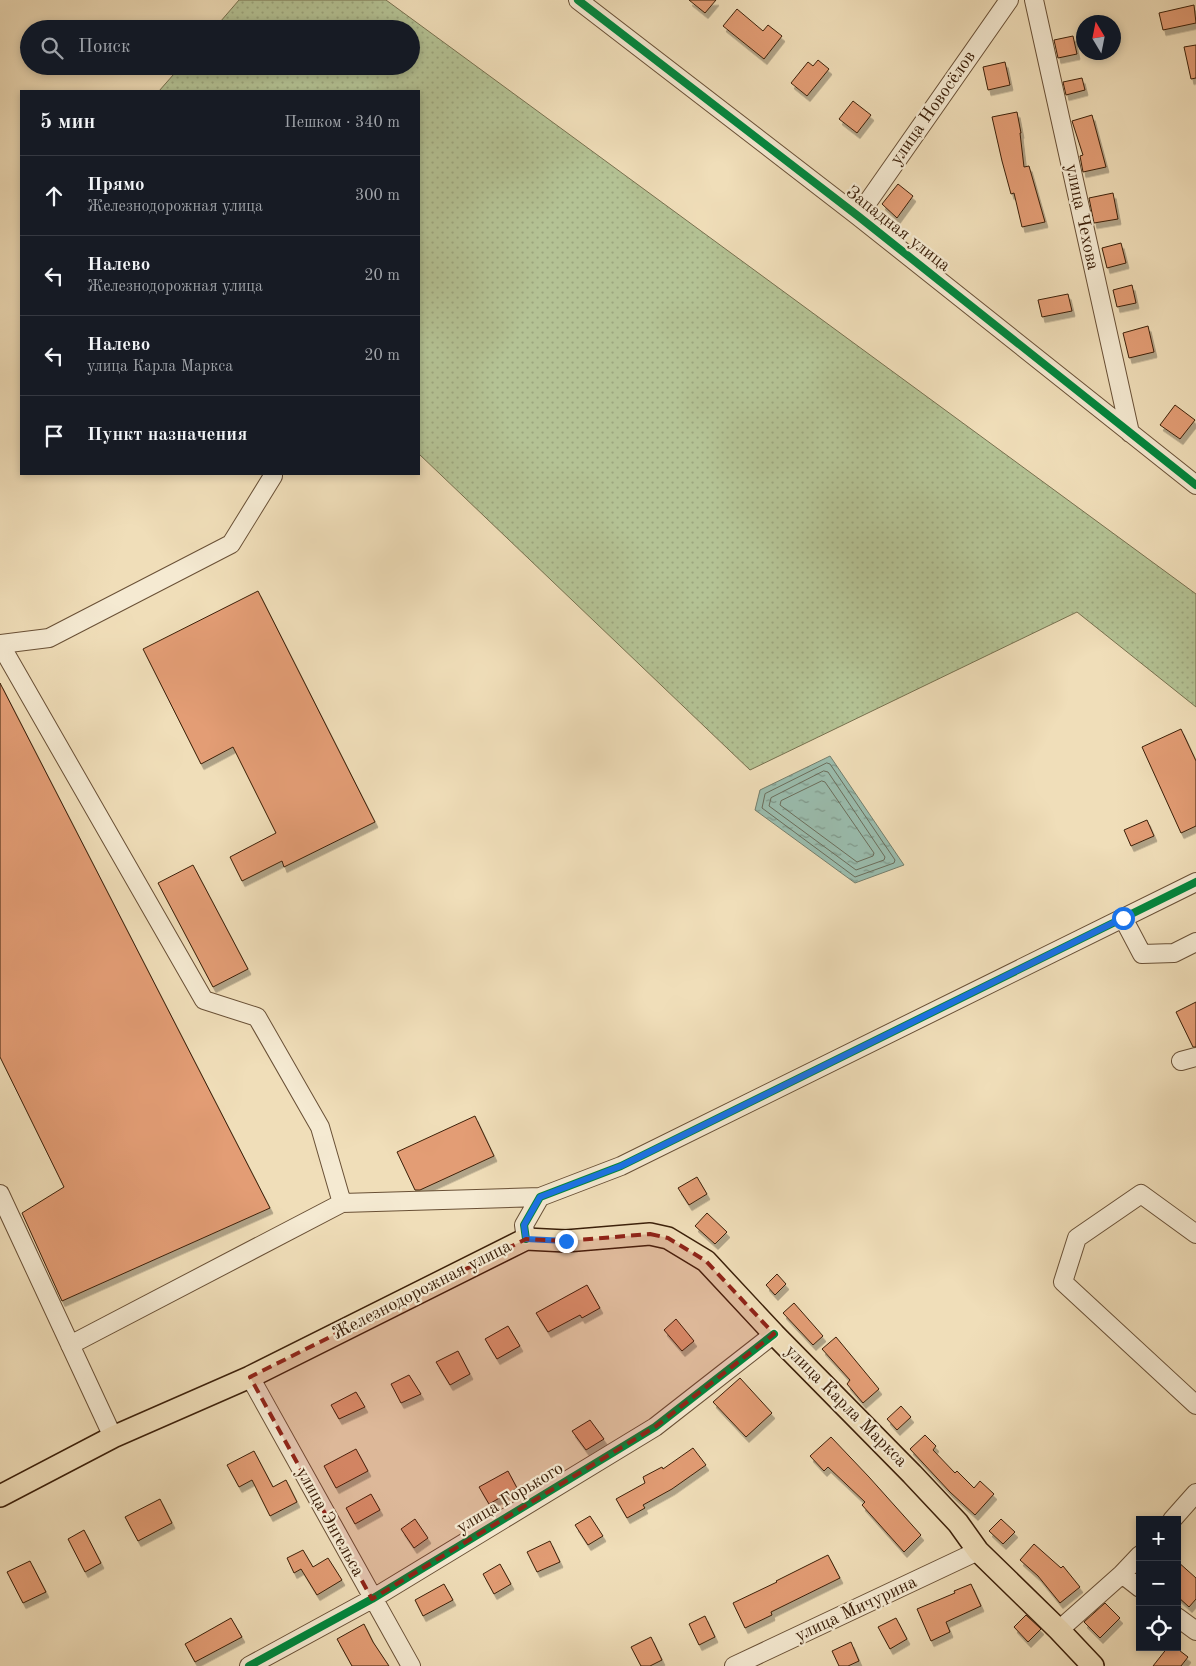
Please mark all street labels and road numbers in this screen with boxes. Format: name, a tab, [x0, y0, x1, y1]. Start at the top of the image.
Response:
street label: улица Новосёлов	[887, 48, 979, 168]
street label: улица Чехова	[1062, 162, 1102, 272]
street label: Западная улица	[842, 183, 954, 275]
street label: Железнодорожная улица	[330, 1237, 514, 1343]
street label: улица Карла Маркса	[781, 1341, 911, 1471]
street label: улица Горького	[454, 1459, 567, 1537]
street label: улица Энгельса	[293, 1464, 367, 1580]
street label: улица Мичурина	[792, 1573, 920, 1645]

